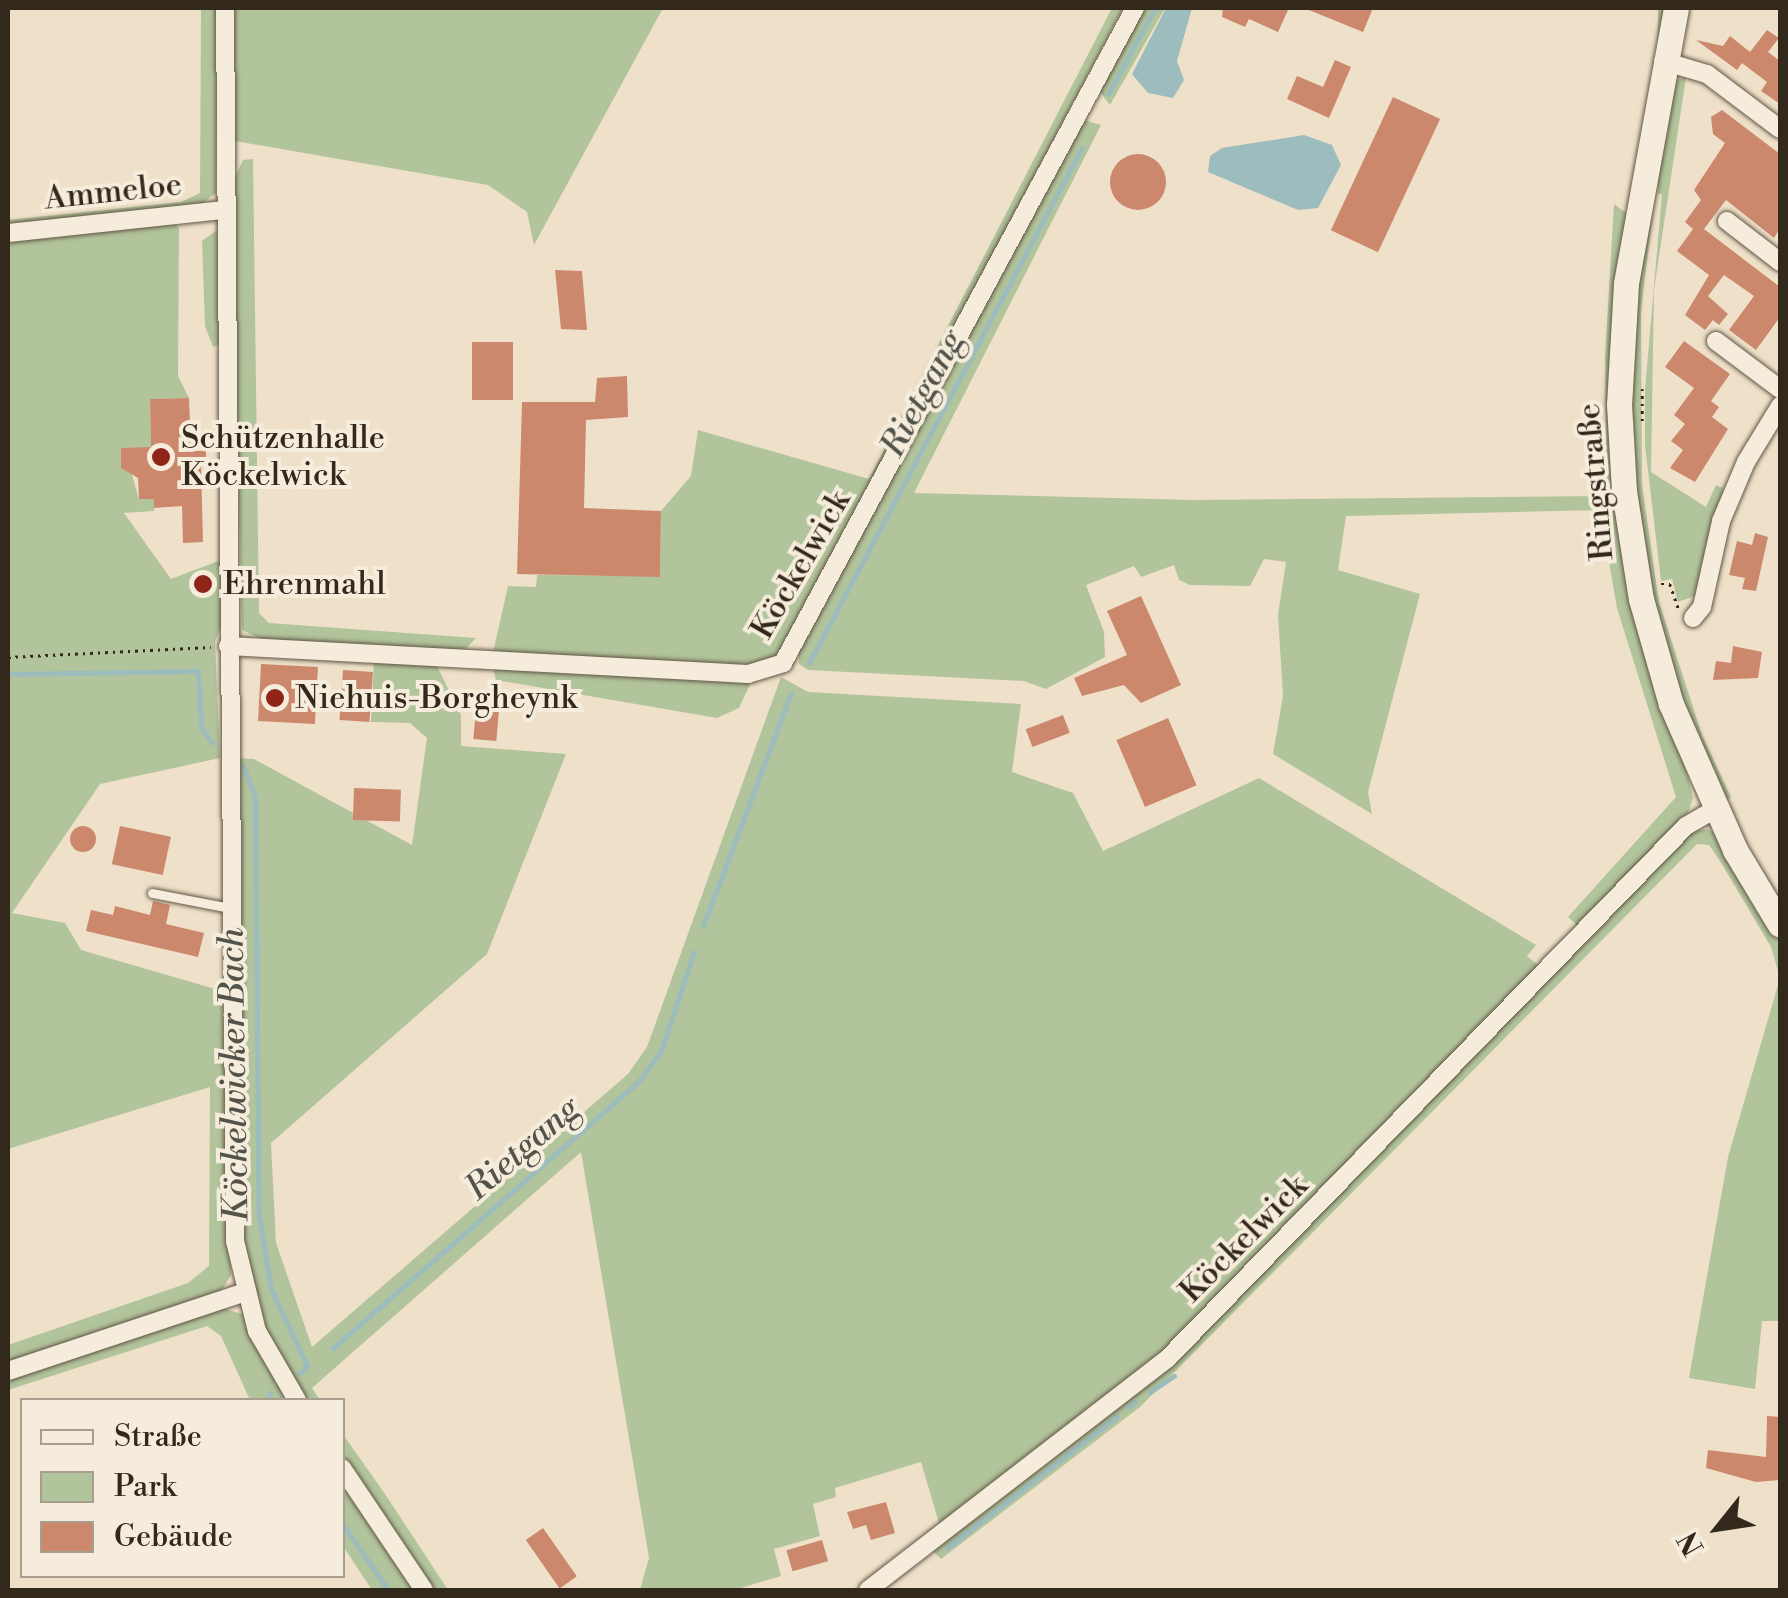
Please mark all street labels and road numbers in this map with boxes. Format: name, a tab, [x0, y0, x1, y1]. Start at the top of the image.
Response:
street label: Ammeloe	[42, 166, 184, 218]
street label: Ringstraße	[1570, 402, 1622, 562]
street label: Köckelwick	[743, 484, 859, 646]
street label: Köckelwick	[1172, 1167, 1316, 1311]

